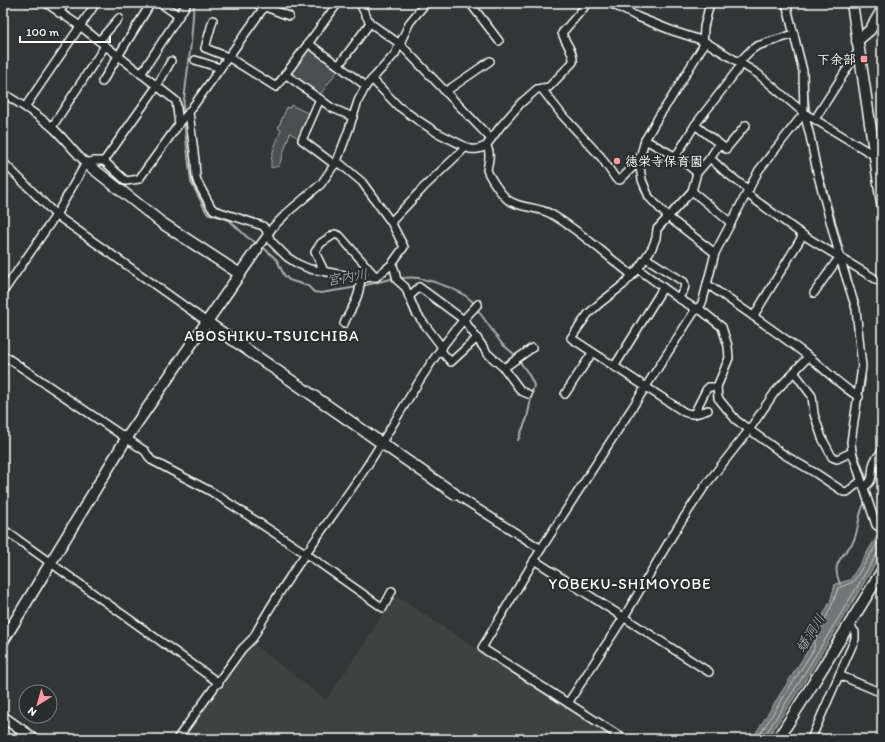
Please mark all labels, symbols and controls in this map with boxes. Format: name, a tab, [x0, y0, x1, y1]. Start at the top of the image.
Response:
scale bar	[20, 18, 110, 44]
text: 100 m	[26, 25, 59, 39]
place label: 下余部	[817, 52, 856, 67]
marker: 下余部	[859, 54, 869, 64]
place label: 徳栄寺保育園	[625, 154, 703, 169]
marker: 徳栄寺保育園	[612, 156, 622, 166]
water label: 宮内川	[325, 265, 369, 290]
district label: ABOSHIKU-TSUICHIBA	[184, 327, 360, 345]
district label: YOBEKU-SHIMOYOBE	[548, 575, 712, 593]
water label: 蟠洞川	[792, 611, 829, 656]
north arrow	[18, 684, 58, 724]
text: N	[25, 704, 39, 719]

